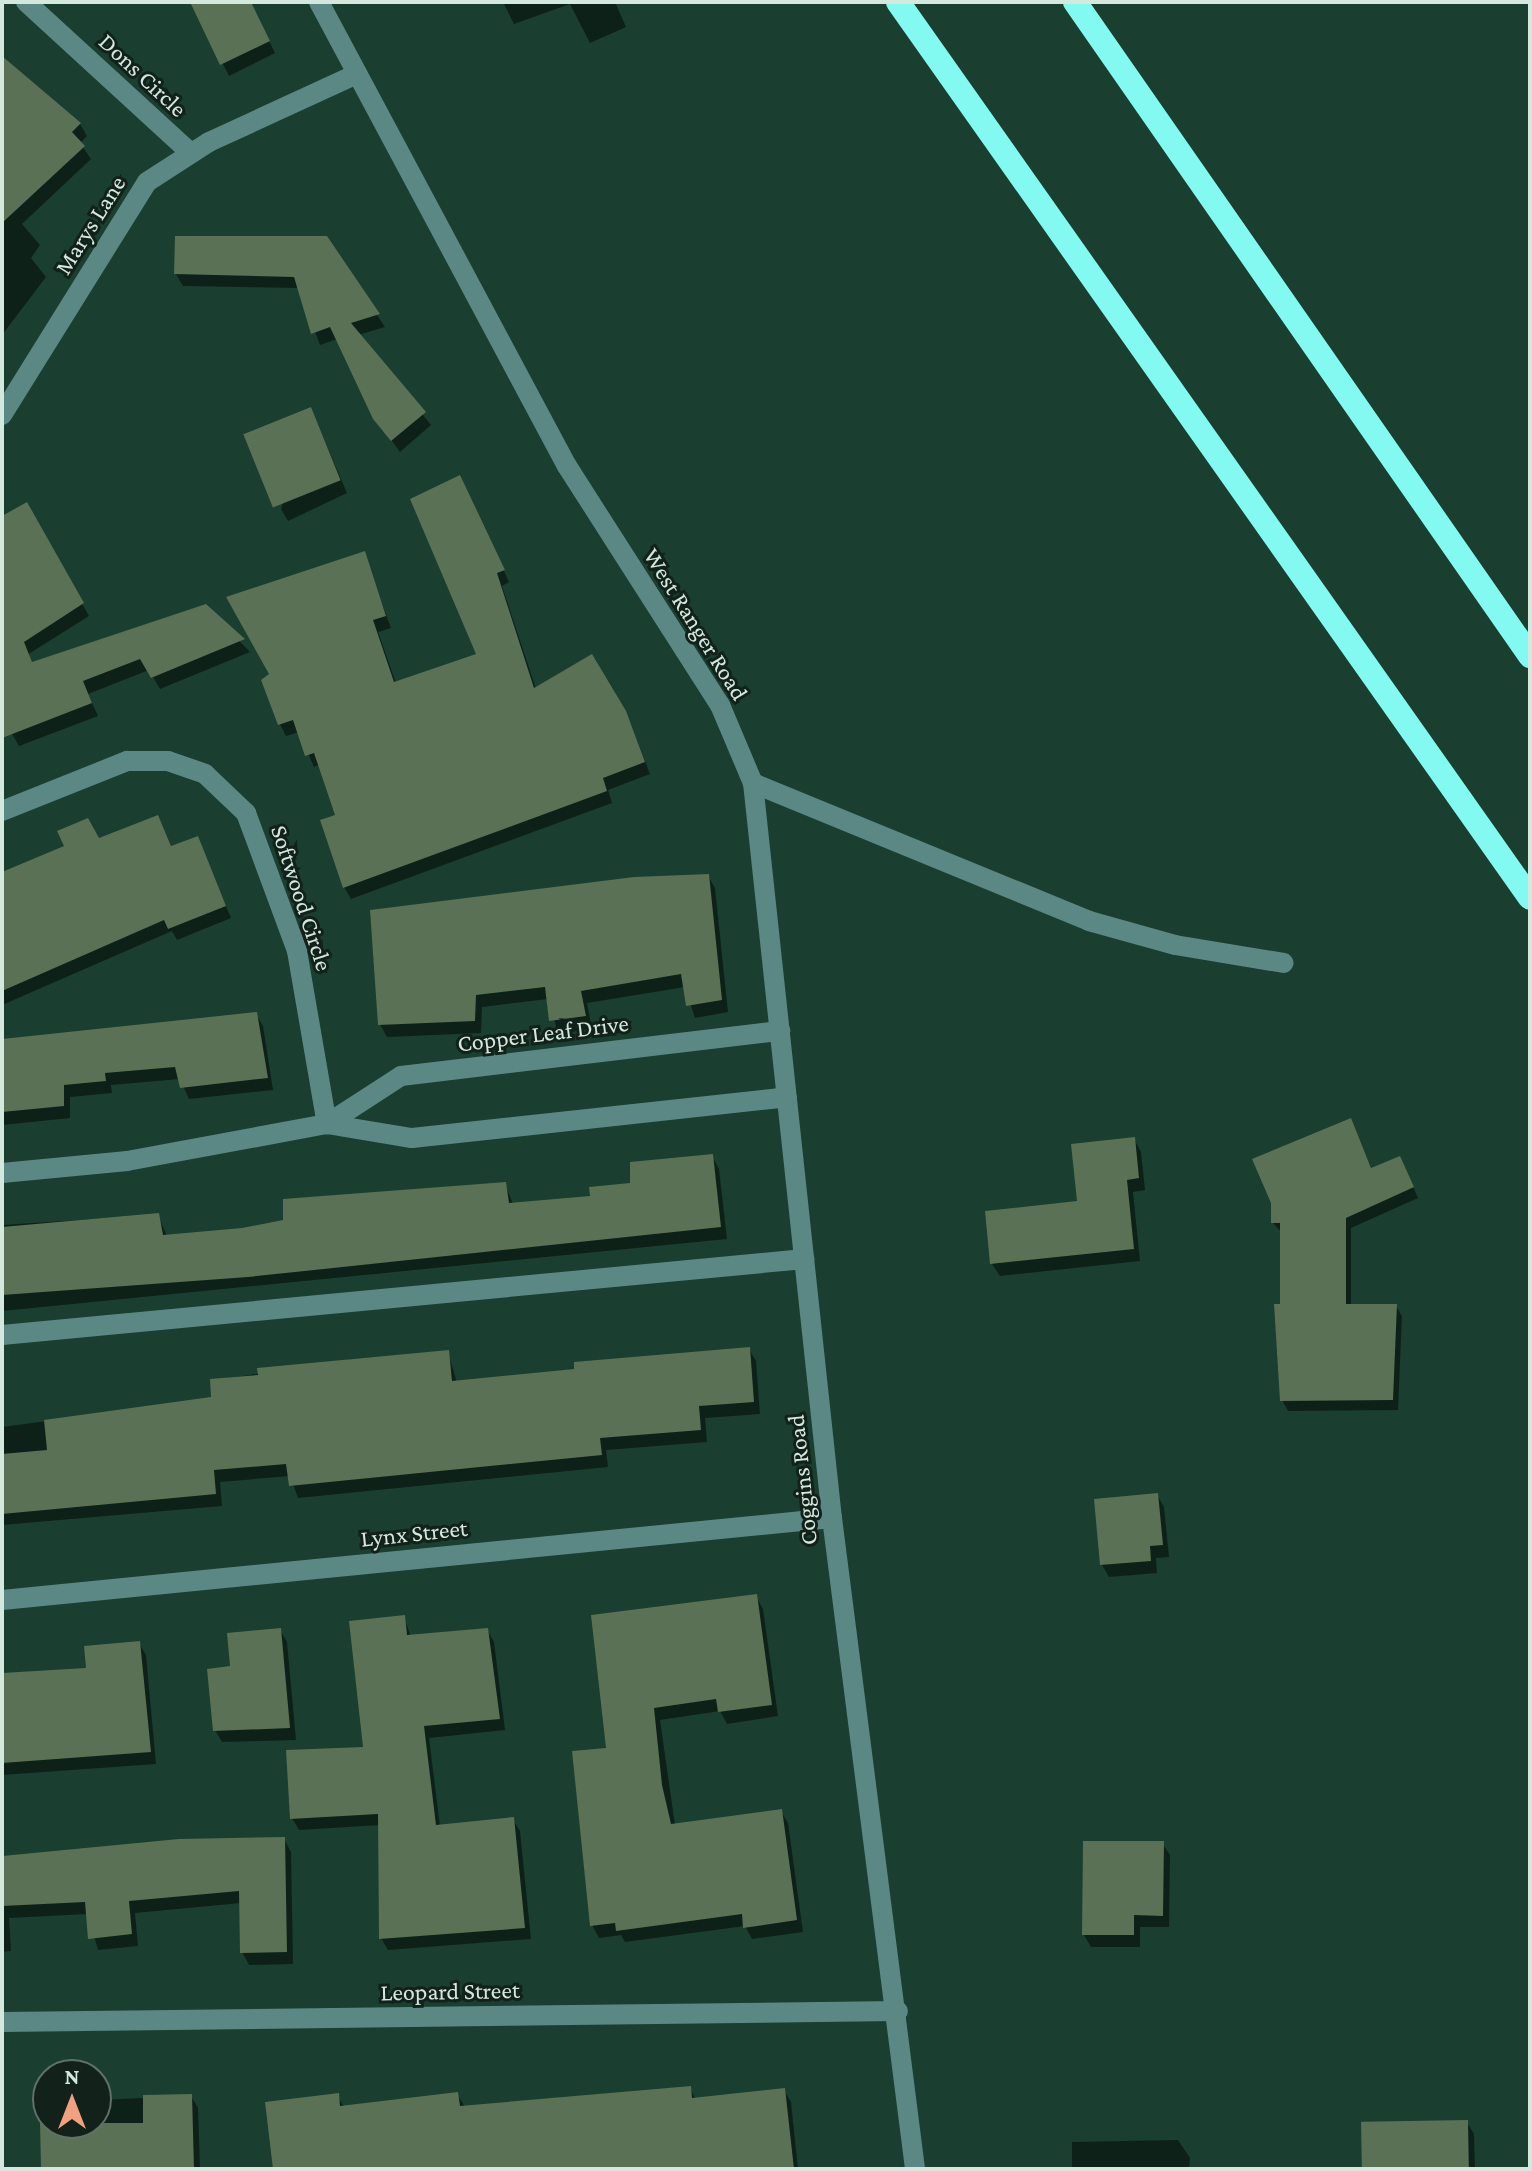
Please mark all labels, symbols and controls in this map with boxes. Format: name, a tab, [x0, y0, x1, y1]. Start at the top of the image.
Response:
street label: Dons Circle	[93, 27, 193, 123]
street label: Marys Lane	[48, 170, 132, 280]
street label: West Ranger Road	[638, 542, 754, 706]
street label: Softwood Circle	[265, 821, 339, 975]
street label: Copper Leaf Drive	[456, 1008, 630, 1058]
street label: Coggins Road	[781, 1413, 823, 1547]
street label: Lynx Street	[359, 1513, 469, 1553]
street label: Leopard Street	[380, 1975, 520, 2007]
north arrow	[32, 2059, 112, 2139]
text: N	[65, 2064, 80, 2089]

